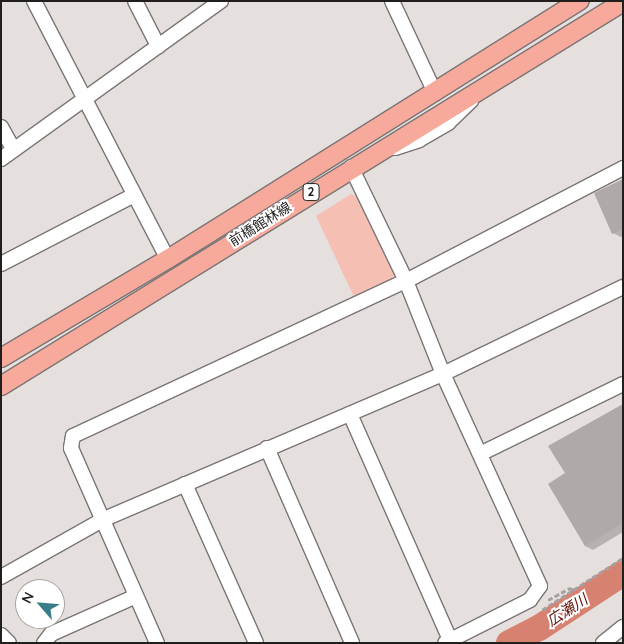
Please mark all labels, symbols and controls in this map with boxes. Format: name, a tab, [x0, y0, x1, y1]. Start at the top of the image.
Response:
road number: 2	[302, 182, 320, 202]
street label: 前橋館林線	[226, 198, 294, 250]
north arrow	[15, 579, 65, 629]
text: N	[17, 589, 38, 606]
water label: 広瀬川	[543, 590, 591, 630]

